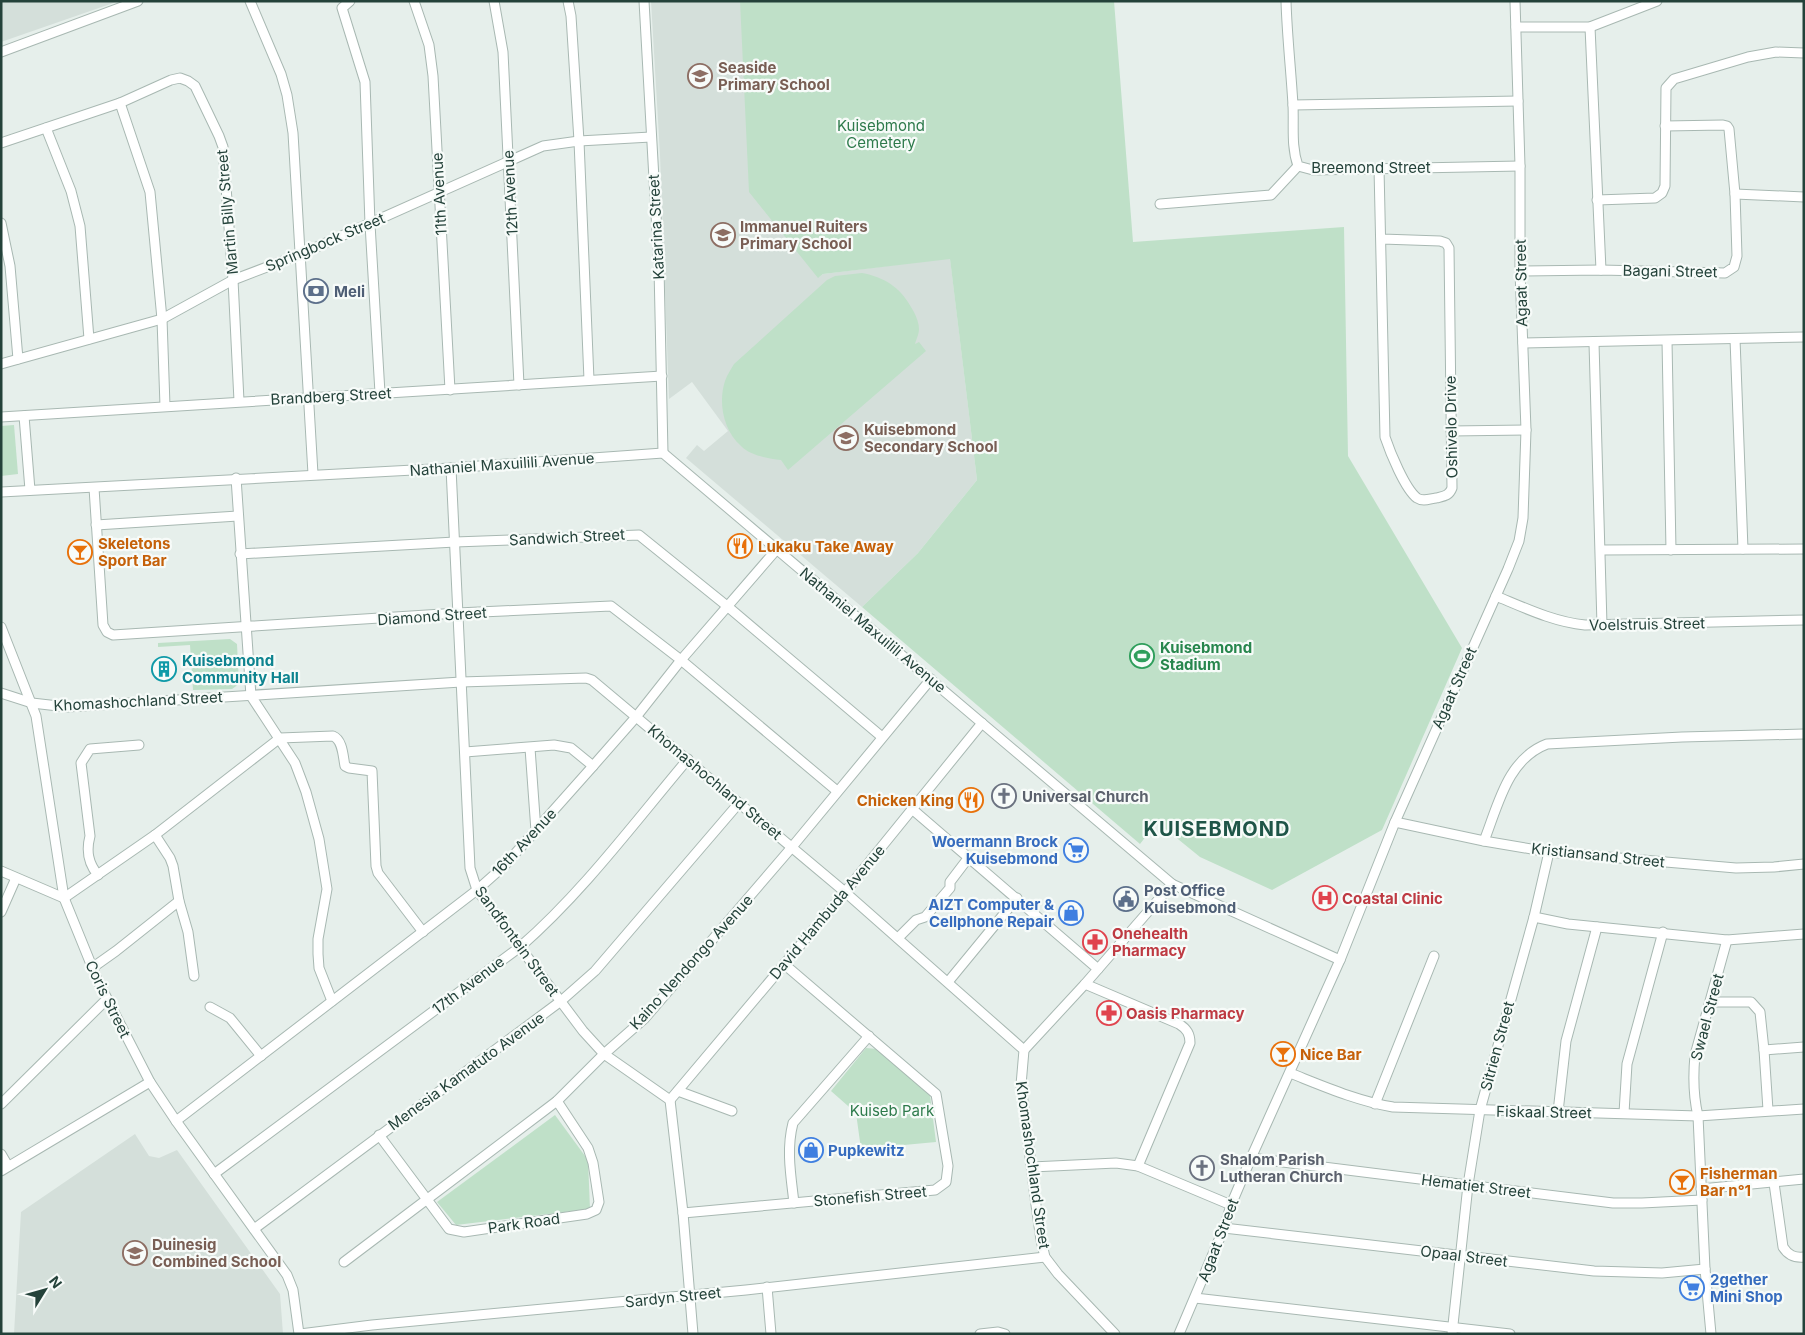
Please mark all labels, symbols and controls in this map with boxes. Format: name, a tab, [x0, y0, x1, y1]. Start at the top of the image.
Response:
place label: Seaside Primary School	[718, 58, 830, 94]
school or university icon: Seaside Primary School	[687, 63, 713, 89]
park label: Kuisebmond Cemetery	[837, 116, 925, 152]
street label: Martin Billy Street	[212, 149, 242, 275]
street label: 12th Avenue	[498, 150, 522, 236]
street label: 11th Avenue	[427, 152, 451, 236]
street label: Breemond Street	[1311, 158, 1431, 177]
street label: Katarina Street	[644, 174, 668, 280]
street label: Springbock Street	[262, 208, 388, 276]
place label: Immanuel Ruiters Primary School	[740, 217, 868, 253]
school or university icon: Immanuel Ruiters Primary School	[710, 222, 736, 248]
street label: Agaat Street	[1511, 239, 1531, 327]
street label: Bagani Street	[1622, 261, 1718, 281]
bank icon: Meli	[303, 278, 329, 304]
place label: Meli	[334, 282, 365, 301]
street label: Oshivelo Drive	[1441, 375, 1461, 479]
street label: Brandberg Street	[270, 383, 392, 409]
place label: Kuisebmond Secondary School	[864, 420, 998, 456]
school or university icon: Kuisebmond Secondary School	[833, 425, 859, 451]
street label: Nathaniel Maxuilili Avenue	[409, 448, 595, 480]
street label: Sandwich Street	[509, 524, 625, 550]
restaurant icon: Lukaku Take Away	[727, 533, 753, 559]
place label: Skeletons Sport Bar	[98, 534, 170, 570]
place label: Lukaku Take Away	[758, 537, 894, 556]
bar icon: Skeletons Sport Bar	[67, 539, 93, 565]
street label: Nathaniel Maxuilili Avenue	[796, 563, 950, 697]
street label: Diamond Street	[377, 603, 487, 629]
street label: Voelstruis Street	[1589, 613, 1705, 635]
place label: Kuisebmond Stadium	[1160, 638, 1252, 674]
sports icon: Kuisebmond Stadium	[1129, 643, 1155, 669]
street label: Agaat Street	[1427, 644, 1481, 732]
place label: Kuisebmond Community Hall	[182, 651, 299, 687]
building icon: Kuisebmond Community Hall	[151, 656, 177, 682]
street label: Khomashochland Street	[53, 687, 223, 715]
street label: Khomashochland Street	[644, 720, 786, 844]
church icon: Universal Church	[991, 783, 1017, 809]
restaurant icon: Chicken King	[958, 787, 984, 813]
place label: Universal Church	[1022, 787, 1149, 806]
place label: Chicken King	[857, 791, 954, 810]
street label: 16th Avenue	[488, 804, 560, 880]
district label: KUISEBMOND	[1144, 817, 1290, 841]
place label: Woermann Brock Kuisebmond	[932, 832, 1058, 868]
supermarket icon: Woermann Brock Kuisebmond	[1063, 837, 1089, 863]
street label: Kristiansand Street	[1530, 839, 1666, 871]
street label: David Hambuda Avenue	[765, 841, 889, 983]
place label: Post Office Kuisebmond	[1144, 881, 1236, 917]
street label: Sandfontein Street	[471, 882, 563, 1000]
hospital icon: Coastal Clinic	[1312, 885, 1338, 911]
public building icon: Post Office Kuisebmond	[1113, 886, 1139, 912]
place label: Coastal Clinic	[1342, 889, 1443, 908]
street label: Kaino Nendongo Avenue	[625, 891, 757, 1033]
place label: AIZT Computer & Cellphone Repair	[928, 895, 1054, 931]
shop icon: AIZT Computer & Cellphone Repair	[1058, 900, 1084, 926]
place label: Onehealth Pharmacy	[1112, 924, 1188, 960]
pharmacy icon: Onehealth Pharmacy	[1082, 929, 1108, 955]
street label: 17th Avenue	[428, 952, 508, 1018]
street label: Coris Street	[81, 957, 135, 1041]
street label: Swael Street	[1686, 971, 1728, 1063]
street label: Sitrien Street	[1476, 999, 1518, 1093]
pharmacy icon: Oasis Pharmacy	[1096, 1000, 1122, 1026]
place label: Oasis Pharmacy	[1126, 1004, 1245, 1023]
street label: Menesia Kamatuto Avenue	[384, 1008, 548, 1134]
bar icon: Nice Bar	[1270, 1041, 1296, 1067]
place label: Nice Bar	[1300, 1045, 1362, 1064]
street label: Khomashochland Street	[1012, 1080, 1054, 1250]
park label: Kuiseb Park	[850, 1101, 935, 1120]
street label: Fiskaal Street	[1496, 1102, 1592, 1122]
shop icon: Pupkewitz	[798, 1137, 824, 1163]
place label: Pupkewitz	[828, 1141, 905, 1160]
place label: Shalom Parish Lutheran Church	[1220, 1150, 1343, 1186]
church icon: Shalom Parish Lutheran Church	[1189, 1155, 1215, 1181]
place label: Fisherman Bar n°1	[1700, 1164, 1778, 1200]
bar icon: Fisherman Bar n°1	[1669, 1169, 1695, 1195]
street label: Hematiet Street	[1420, 1170, 1532, 1202]
street label: Stonefish Street	[813, 1182, 927, 1210]
street label: Agaat Street	[1193, 1196, 1243, 1284]
street label: Park Road	[487, 1209, 561, 1237]
place label: Duinesig Combined School	[152, 1235, 281, 1271]
school or university icon: Duinesig Combined School	[122, 1240, 148, 1266]
street label: Opaal Street	[1419, 1241, 1509, 1271]
north arrow	[20, 1265, 70, 1315]
place label: 2gether Mini Shop	[1710, 1270, 1783, 1306]
text: N	[46, 1272, 66, 1291]
supermarket icon: 2gether Mini Shop	[1679, 1275, 1705, 1301]
street label: Sardyn Street	[624, 1282, 722, 1311]

